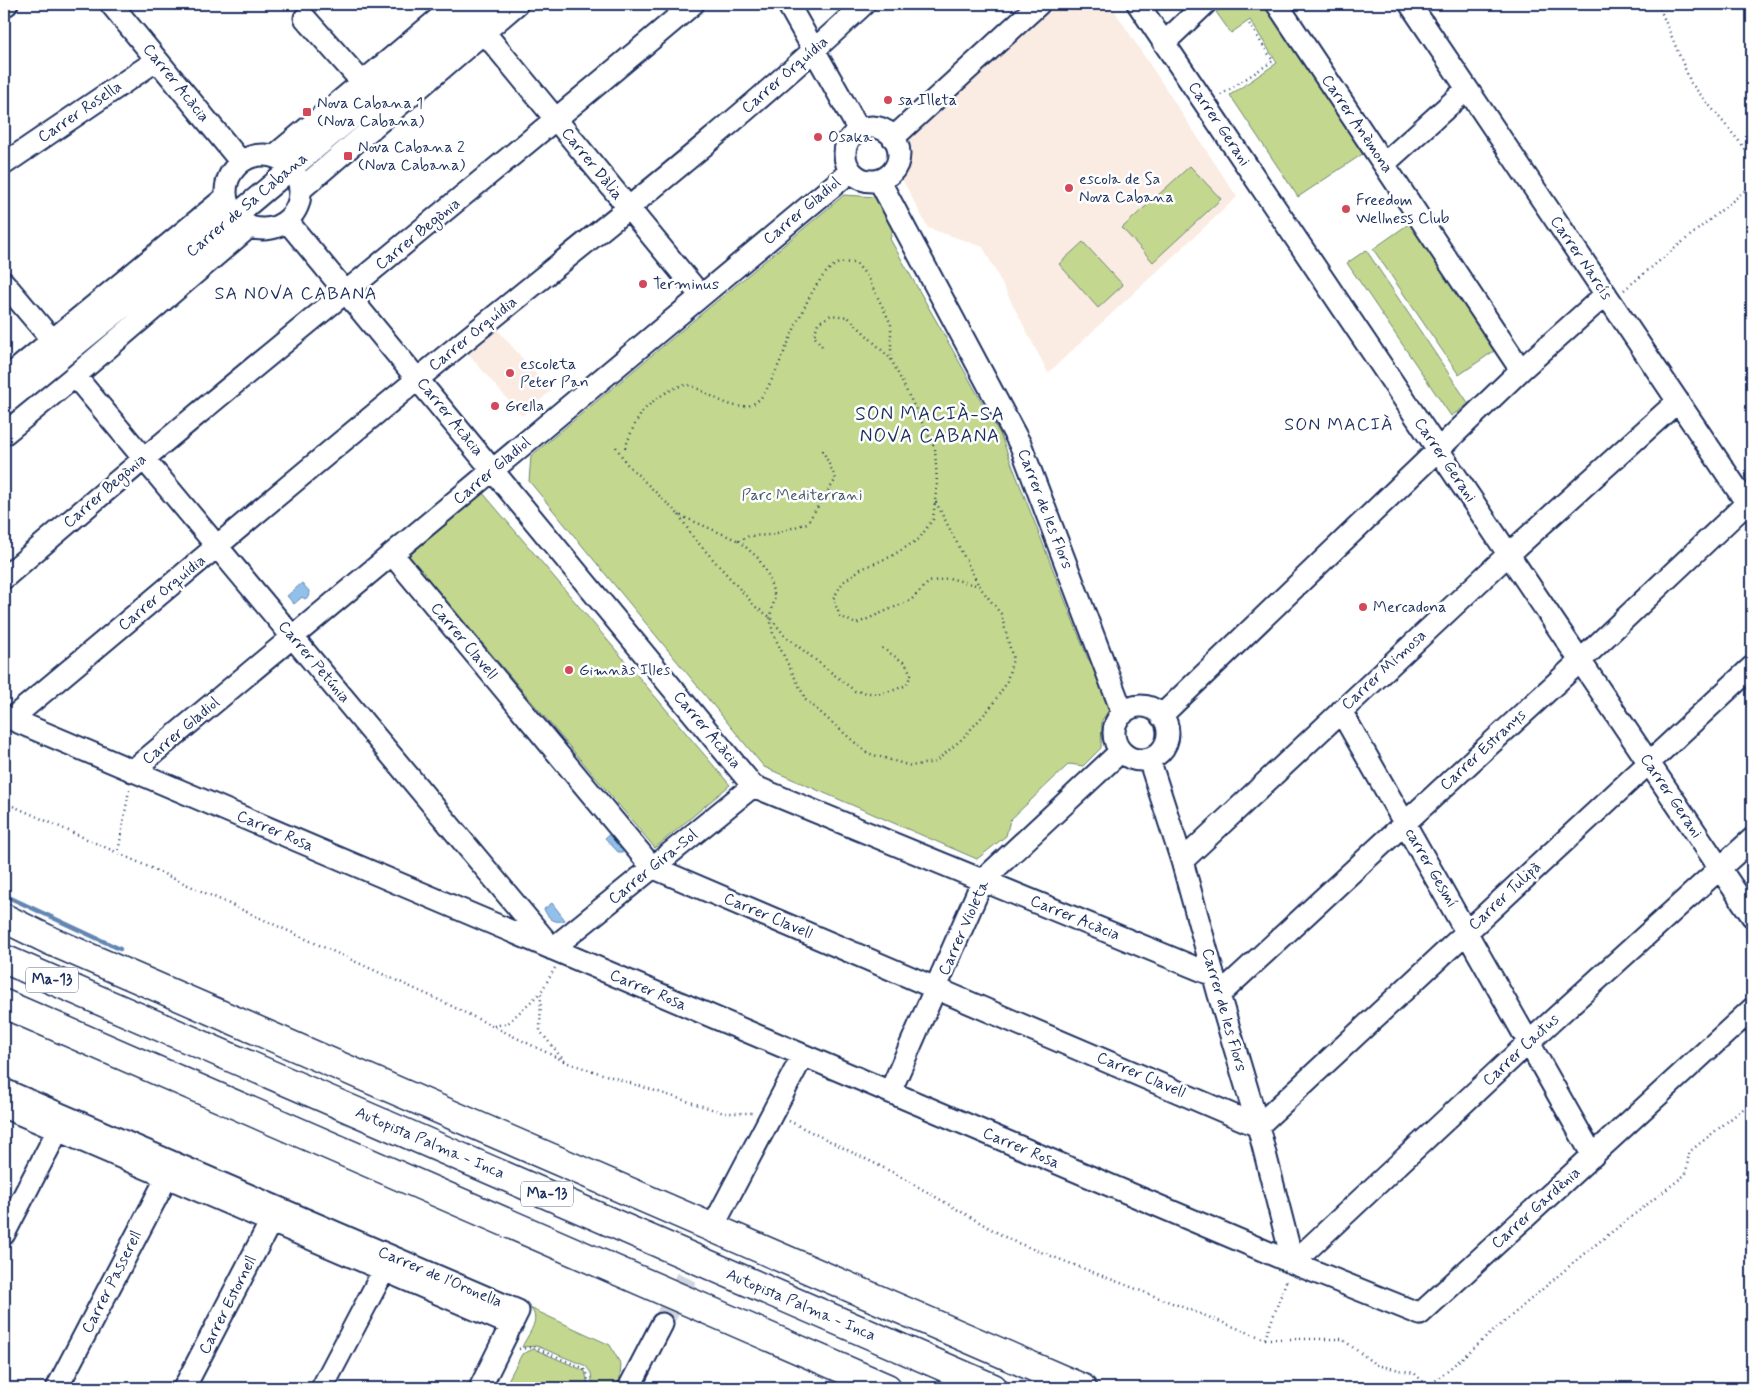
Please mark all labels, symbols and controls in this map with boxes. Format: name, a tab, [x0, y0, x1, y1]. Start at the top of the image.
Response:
street label: Carrer Orquídia	[737, 31, 833, 118]
street label: Carrer Acàcia	[138, 39, 214, 127]
street label: Carrer Anèmona	[1316, 71, 1398, 177]
street label: Carrer Rosella	[34, 76, 126, 148]
street label: Carrer Gerani	[1183, 78, 1255, 170]
place label: sa Illeta	[898, 90, 957, 111]
place label: Nova Cabana 1 (Nova Cabana)	[317, 93, 424, 132]
marker: sa Illeta	[882, 94, 894, 106]
marker: Nova Cabana 1 (Nova Cabana)	[301, 106, 313, 118]
street label: Carrer Dàlia	[556, 123, 628, 205]
place label: Osaka	[828, 127, 873, 148]
marker: Osaka	[812, 131, 824, 143]
place label: Nova Cabana 2 (Nova Cabana)	[358, 137, 465, 176]
street label: Carrer de Sa Cabana	[182, 148, 312, 262]
marker: Nova Cabana 2 (Nova Cabana)	[342, 150, 354, 162]
place label: escola de Sa Nova Cabana	[1079, 169, 1174, 208]
street label: Carrer Gladiol	[759, 172, 845, 250]
marker: escola de Sa Nova Cabana	[1063, 182, 1075, 194]
place label: Freedom Wellness Club	[1356, 190, 1450, 229]
street label: Carrer Begònia	[371, 193, 466, 276]
marker: Freedom Wellness Club	[1340, 203, 1352, 215]
street label: Carrer Narcís	[1545, 212, 1617, 304]
place label: Terminus	[653, 274, 719, 295]
marker: Terminus	[637, 278, 649, 290]
district label: SA NOVA CABANA	[214, 282, 378, 306]
street label: Carrer Orquídia	[424, 292, 522, 376]
place label: escoleta Peter Pan	[520, 354, 589, 393]
marker: escoleta Peter Pan	[504, 367, 516, 379]
street label: Carrer Acàcia	[412, 373, 488, 461]
place label: Grella	[505, 396, 544, 417]
marker: Grella	[489, 400, 501, 412]
district label: SON MACIÀ-SA NOVA CABANA	[855, 402, 1005, 449]
district label: SON MACIÀ	[1284, 413, 1394, 437]
street label: Carrer Gerani	[1409, 414, 1481, 506]
street label: Carrer Gladiol	[449, 432, 535, 510]
street label: Carrer de les Flors	[1012, 446, 1078, 572]
street label: Carrer Begònia	[59, 449, 152, 534]
park label: Parc Mediterrani	[742, 485, 862, 506]
street label: Carrer Orquídia	[114, 550, 210, 636]
place label: Mercadona	[1373, 597, 1446, 618]
street label: Carrer Clavell	[426, 598, 502, 684]
marker: Mercadona	[1357, 601, 1369, 613]
street label: Carrer Petúnia	[273, 616, 355, 708]
street label: Carrer Mimosa	[1337, 625, 1431, 715]
place label: Gimnàs Illes	[579, 660, 670, 681]
marker: Gimnàs Illes	[563, 664, 575, 676]
street label: Carrer Acàcia	[668, 687, 746, 773]
street label: Carrer Gladiol	[138, 692, 224, 770]
street label: Carrer Estranys	[1436, 705, 1530, 795]
street label: Carrer Gerani	[1635, 750, 1707, 842]
street label: Carrer Rosa	[233, 805, 317, 857]
street label: Carrer Gira-Sol	[604, 824, 702, 909]
street label: carrer Gesmí	[1400, 824, 1462, 912]
street label: Carrer Tulipà	[1464, 857, 1546, 935]
street label: Carrer Violeta	[934, 877, 995, 979]
street label: Carrer Clavell	[720, 888, 816, 944]
street label: Carrer Acàcia	[1027, 890, 1123, 946]
street label: Carrer de les Flors	[1196, 946, 1252, 1074]
street label: Carrer Rosa	[606, 964, 690, 1016]
road number: Ma-13	[26, 968, 78, 992]
street label: Carrer Cactus	[1478, 1009, 1564, 1091]
street label: Carrer Clavell	[1093, 1047, 1189, 1103]
street label: Autopista Palma - Inca	[352, 1102, 508, 1184]
street label: Carrer Rosa	[979, 1122, 1063, 1174]
street label: Carrer Gardènia	[1487, 1162, 1585, 1254]
road number: Ma-13	[521, 1182, 573, 1206]
street label: Carrer Passerell	[77, 1227, 147, 1337]
street label: Carrer de l'Oronella	[375, 1241, 505, 1313]
street label: Carrer Estornell	[194, 1252, 262, 1358]
street label: Autopista Palma - Inca	[723, 1264, 879, 1346]

